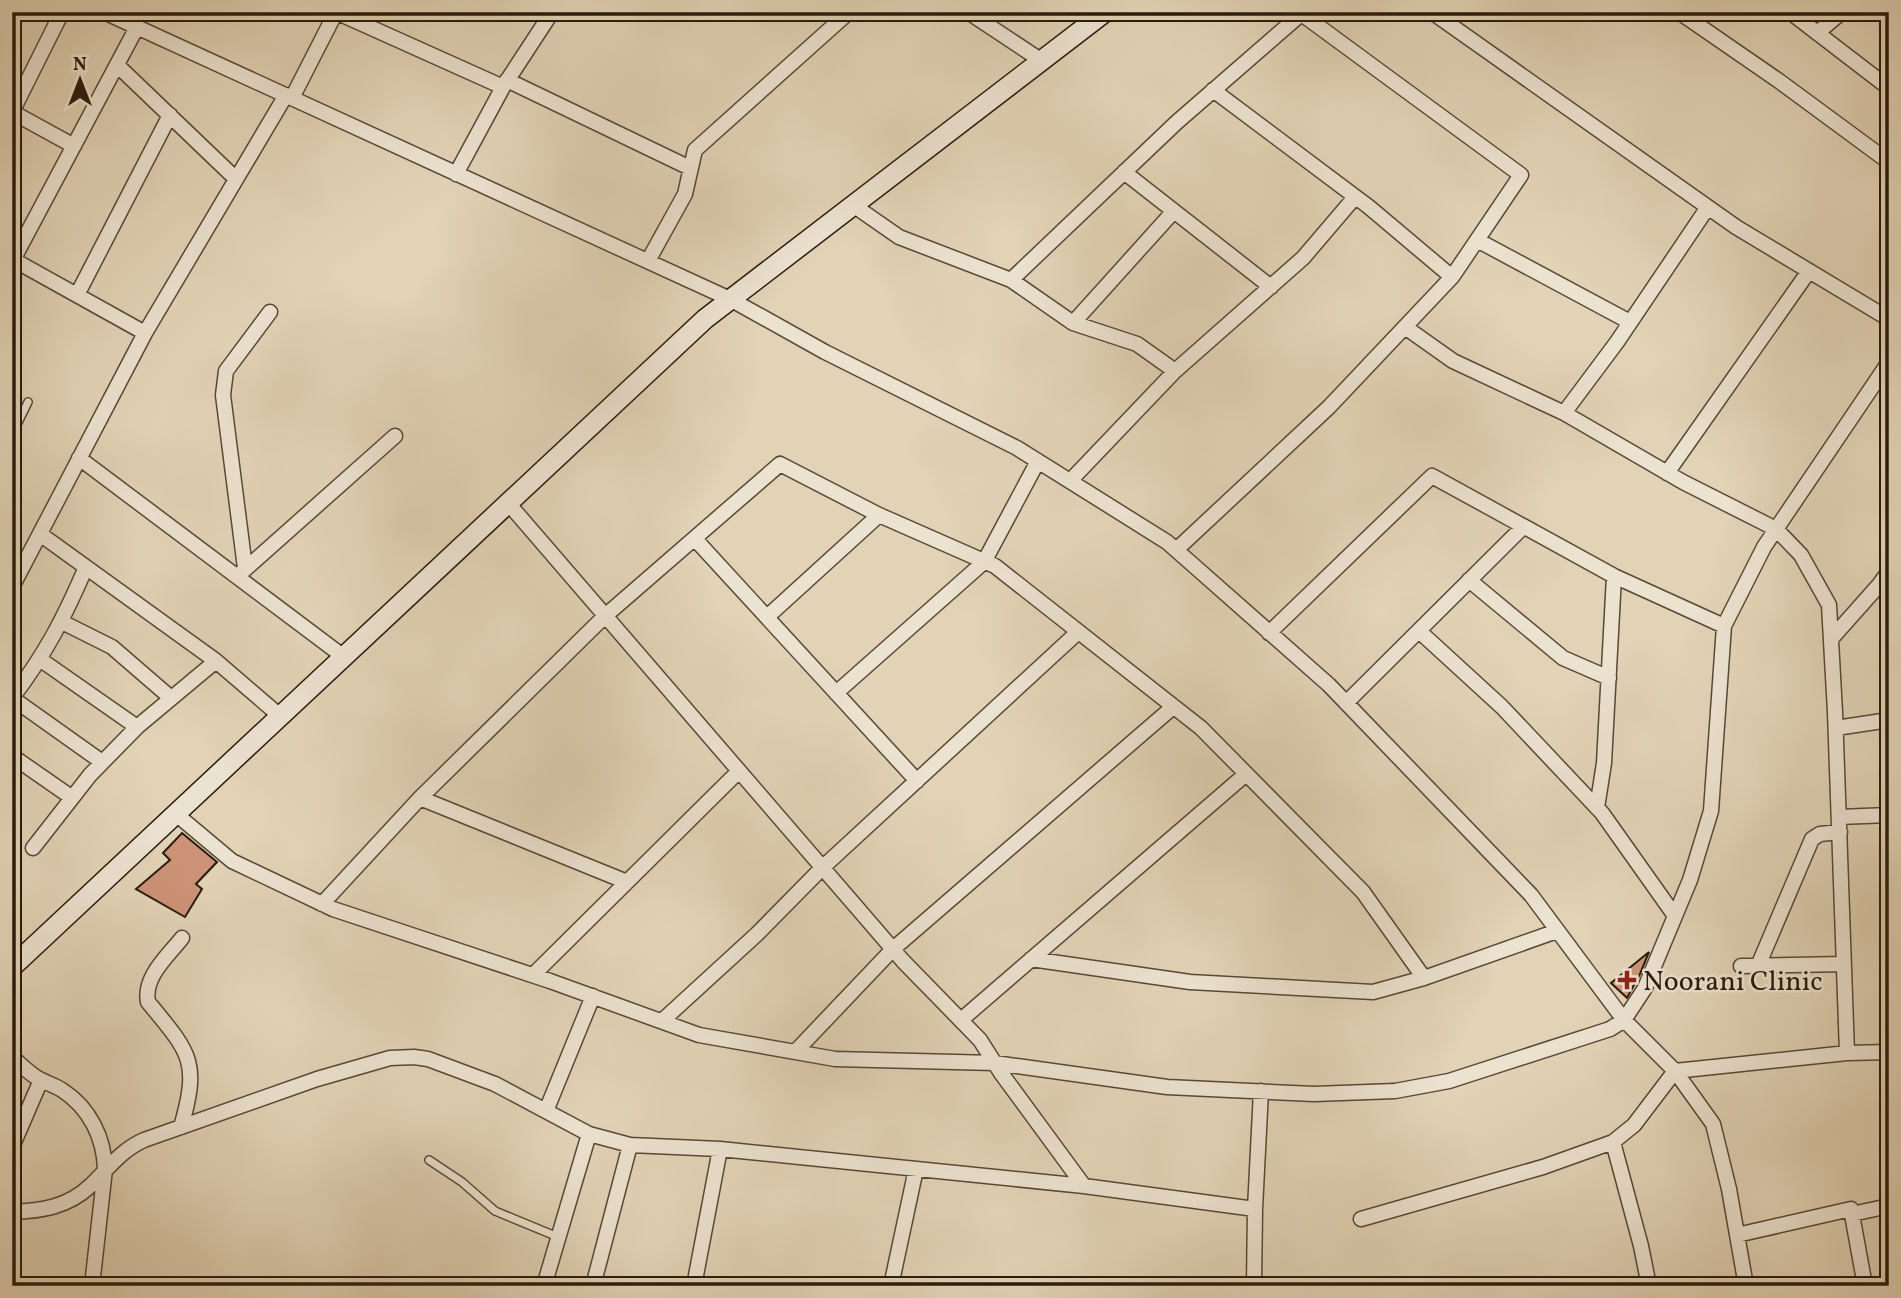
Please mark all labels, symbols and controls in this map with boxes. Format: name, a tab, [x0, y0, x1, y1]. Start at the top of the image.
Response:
north arrow	[46, 46, 116, 116]
text: N	[73, 52, 87, 78]
place label: Noorani Clinic	[1643, 963, 1823, 1002]
marker: Noorani Clinic	[1617, 970, 1637, 990]

